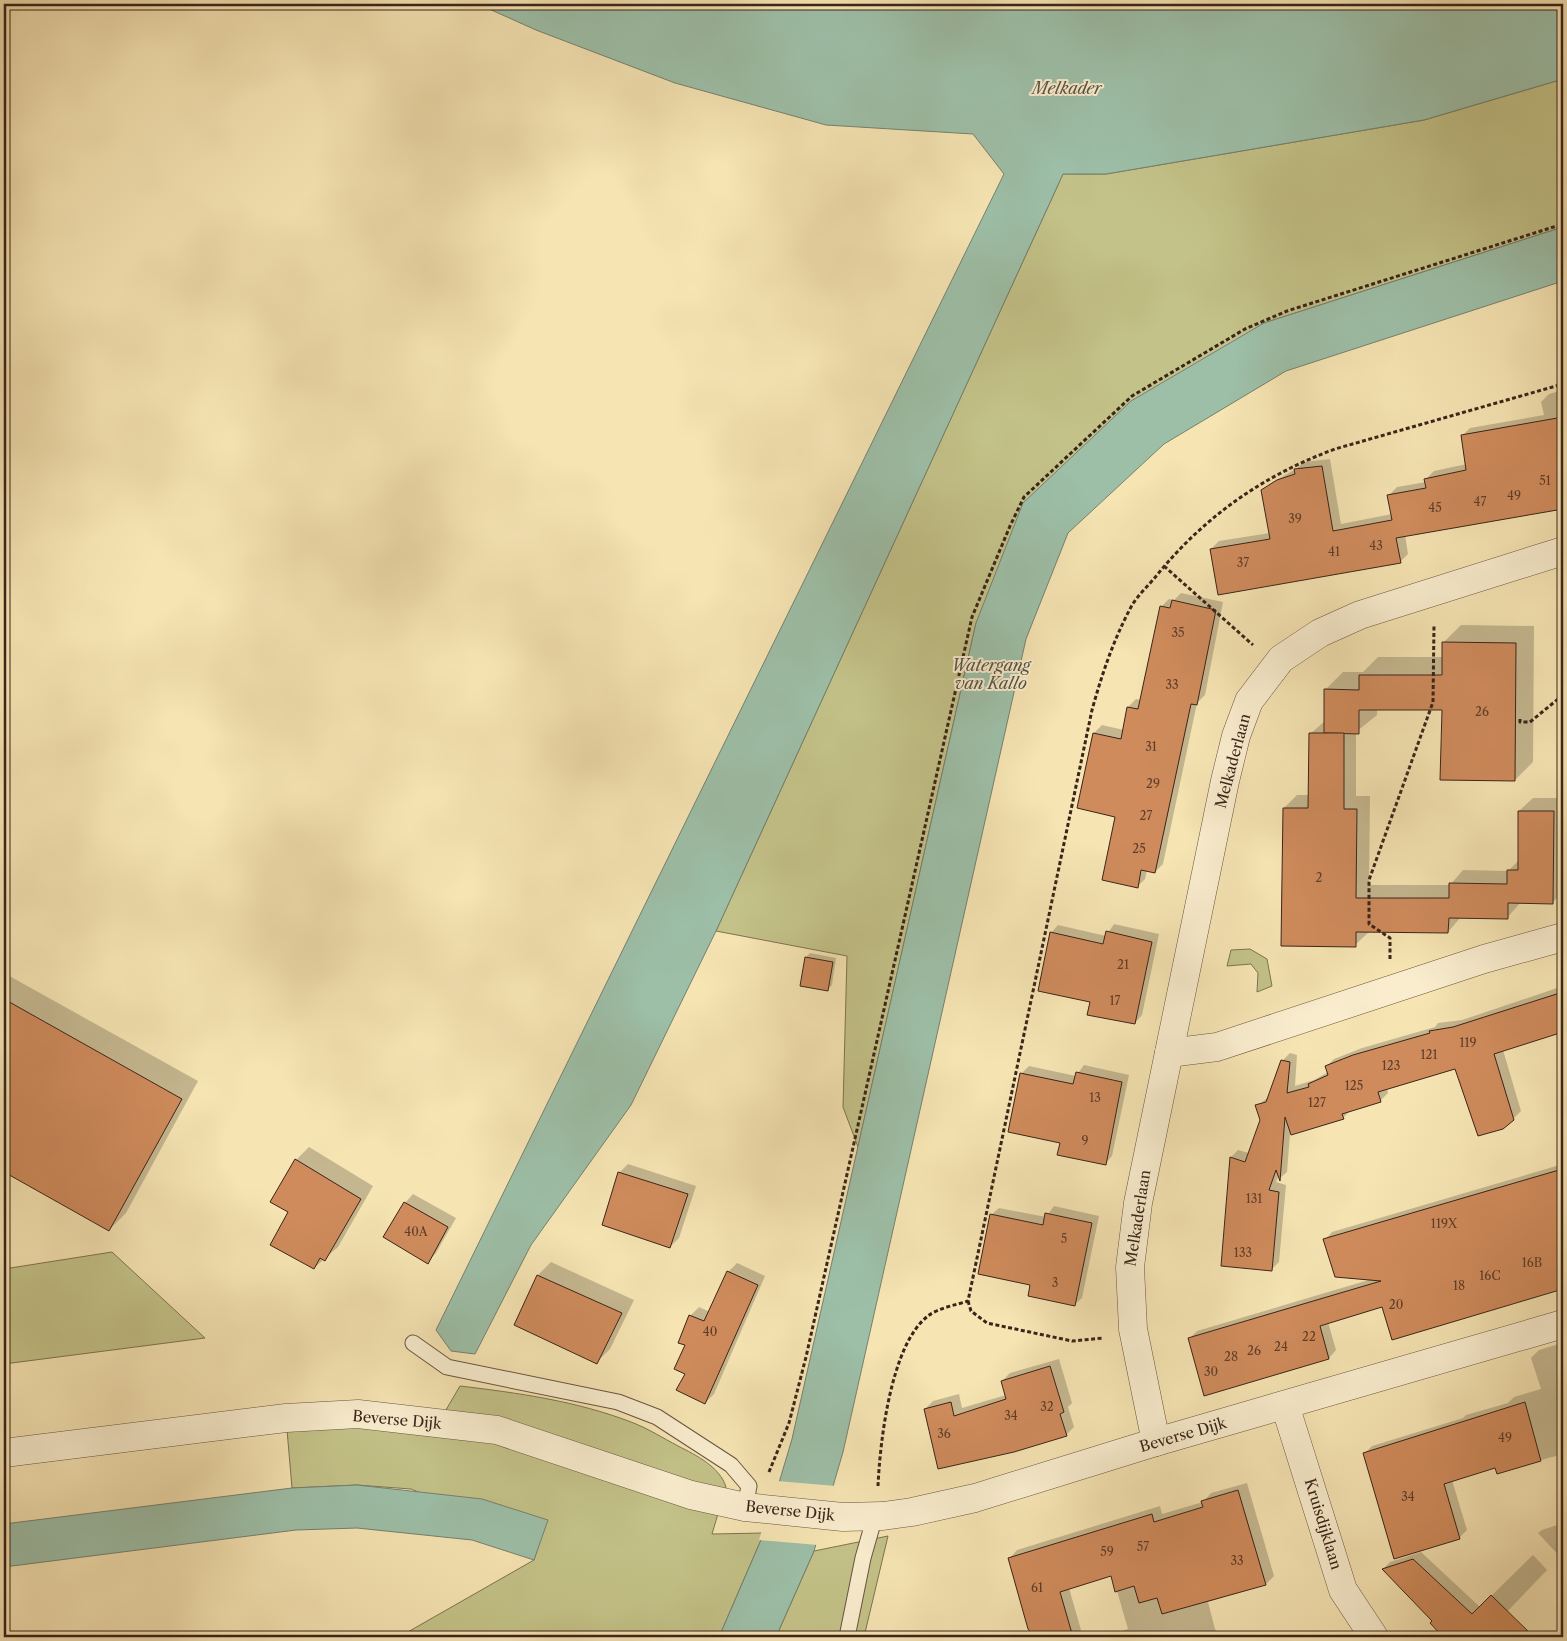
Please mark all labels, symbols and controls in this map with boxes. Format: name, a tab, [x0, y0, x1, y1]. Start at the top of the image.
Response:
water label: Melkader	[1030, 78, 1103, 98]
house number: 51	[1539, 473, 1551, 488]
house number: 49	[1507, 488, 1521, 503]
house number: 47	[1474, 494, 1487, 509]
house number: 45	[1428, 500, 1442, 515]
house number: 39	[1288, 511, 1302, 526]
house number: 43	[1369, 538, 1383, 553]
house number: 41	[1328, 544, 1340, 559]
house number: 37	[1237, 555, 1249, 570]
house number: 35	[1171, 625, 1185, 640]
water label: Watergang van Kallo	[952, 655, 1032, 693]
house number: 33	[1165, 677, 1179, 692]
house number: 26	[1475, 704, 1489, 719]
street label: Melkaderlaan	[1211, 711, 1254, 810]
house number: 31	[1145, 739, 1157, 754]
house number: 29	[1146, 776, 1160, 791]
house number: 27	[1140, 808, 1152, 823]
house number: 25	[1132, 841, 1146, 856]
house number: 2	[1316, 870, 1323, 885]
house number: 21	[1117, 957, 1129, 972]
house number: 17	[1110, 993, 1121, 1008]
house number: 119	[1459, 1035, 1477, 1050]
house number: 121	[1421, 1047, 1438, 1062]
house number: 123	[1382, 1058, 1400, 1073]
house number: 125	[1345, 1078, 1363, 1093]
house number: 13	[1089, 1090, 1101, 1105]
house number: 127	[1308, 1095, 1326, 1110]
house number: 9	[1081, 1133, 1089, 1148]
street label: Melkaderlaan	[1120, 1168, 1155, 1268]
house number: 131	[1246, 1191, 1262, 1206]
house number: 119X	[1431, 1216, 1458, 1231]
house number: 40A	[404, 1224, 429, 1239]
house number: 5	[1061, 1231, 1067, 1246]
house number: 133	[1234, 1245, 1252, 1260]
house number: 16B	[1522, 1255, 1542, 1270]
house number: 16C	[1479, 1268, 1501, 1283]
house number: 3	[1052, 1275, 1058, 1290]
house number: 18	[1453, 1278, 1465, 1293]
house number: 20	[1389, 1297, 1403, 1312]
house number: 40	[703, 1324, 717, 1339]
house number: 22	[1302, 1329, 1316, 1344]
house number: 24	[1274, 1339, 1288, 1354]
house number: 26	[1247, 1343, 1261, 1358]
house number: 28	[1224, 1349, 1238, 1364]
house number: 30	[1204, 1364, 1218, 1379]
house number: 32	[1040, 1399, 1054, 1414]
street label: Beverse Dijk	[352, 1406, 444, 1433]
house number: 34	[1004, 1408, 1018, 1423]
street label: Beverse Dijk	[1137, 1413, 1230, 1456]
house number: 36	[937, 1426, 951, 1441]
house number: 49	[1498, 1430, 1512, 1445]
street label: Kruisdijklaan	[1301, 1476, 1347, 1572]
house number: 34	[1401, 1489, 1415, 1504]
street label: Beverse Dijk	[745, 1496, 837, 1525]
house number: 57	[1137, 1539, 1149, 1554]
house number: 59	[1100, 1544, 1114, 1559]
house number: 33	[1230, 1553, 1244, 1568]
house number: 61	[1031, 1580, 1043, 1595]

